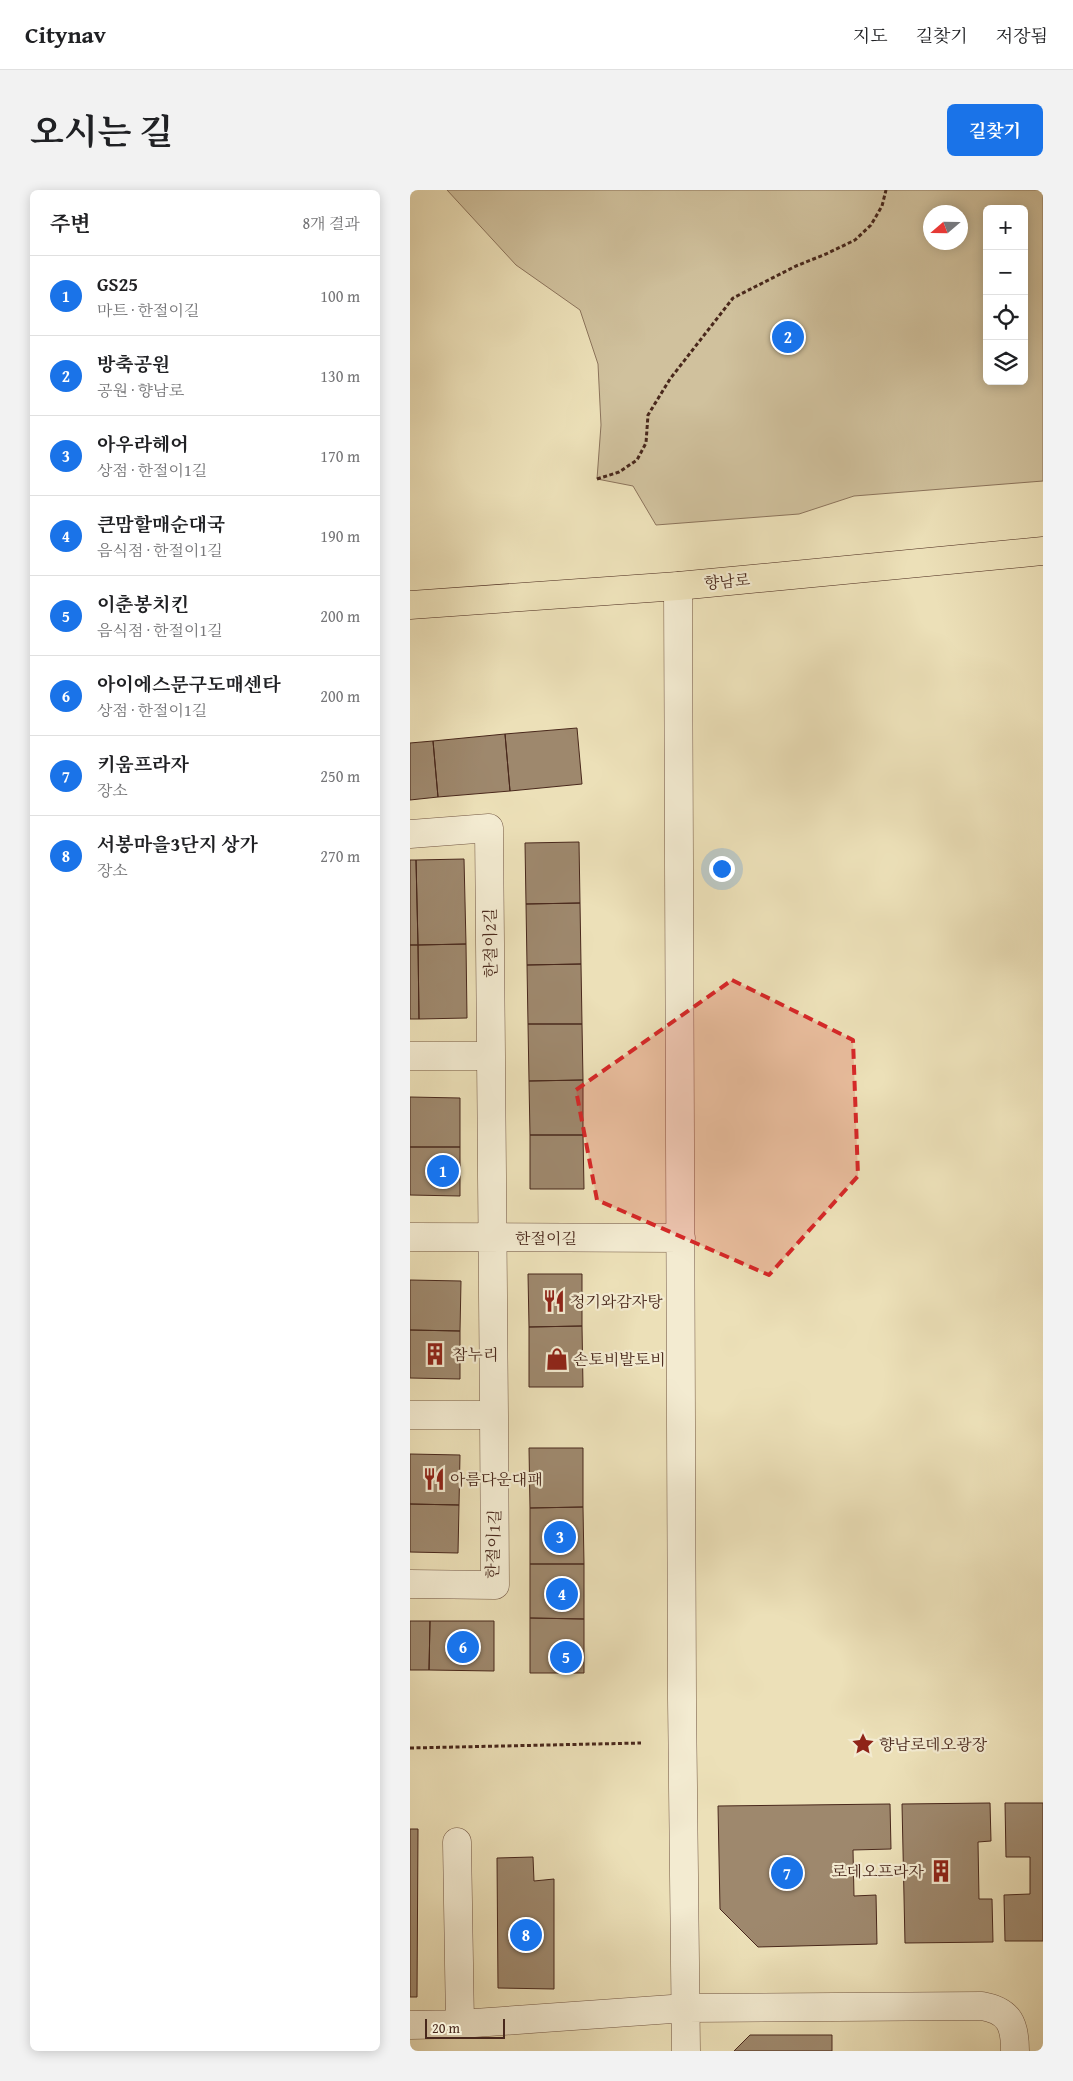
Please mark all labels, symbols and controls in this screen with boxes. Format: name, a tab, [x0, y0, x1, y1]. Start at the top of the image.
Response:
text: Citynav	[25, 17, 106, 52]
text: 지도	[853, 22, 888, 49]
text: 길찾기	[916, 22, 968, 49]
text: 저장됨	[996, 22, 1048, 49]
button: 길찾기	[947, 104, 1043, 156]
text: 오시는 길	[30, 106, 173, 157]
north arrow	[923, 205, 968, 250]
map controls	[983, 205, 1028, 385]
button: +	[983, 205, 1028, 250]
text: 주변	[50, 208, 91, 239]
text: 8개 결과	[302, 211, 360, 235]
button: −	[983, 250, 1028, 295]
text: GS25	[97, 270, 138, 298]
text: 1	[62, 284, 70, 308]
text: 100 m	[320, 284, 360, 308]
button: locate	[983, 295, 1028, 340]
text: 마트 · 한절이길	[97, 298, 199, 322]
pin: 2	[772, 318, 804, 356]
button: layers	[983, 340, 1028, 385]
text: 방축공원	[97, 350, 170, 378]
text: 2	[62, 364, 70, 388]
text: 130 m	[320, 364, 360, 388]
text: 공원 · 향남로	[97, 378, 184, 402]
text: 아우라헤어	[97, 430, 189, 458]
text: 3	[62, 444, 70, 468]
text: 170 m	[320, 444, 360, 468]
text: 상점 · 한절이1길	[97, 458, 207, 482]
text: 큰맘할매순대국	[97, 510, 225, 538]
text: 4	[62, 524, 70, 548]
text: 190 m	[320, 524, 360, 548]
text: 음식점 · 한절이1길	[97, 538, 223, 562]
street label: 향남로	[703, 567, 752, 595]
text: 이춘봉치킨	[97, 590, 189, 618]
text: 5	[62, 604, 70, 628]
text: 200 m	[320, 604, 360, 628]
text: 음식점 · 한절이1길	[97, 618, 223, 642]
text: 아이에스문구도매센타	[97, 670, 281, 698]
text: 6	[62, 684, 70, 708]
text: 200 m	[320, 684, 360, 708]
text: 상점 · 한절이1길	[97, 698, 207, 722]
text: 키움프라자	[97, 750, 189, 778]
text: 7	[62, 764, 70, 788]
text: 250 m	[320, 764, 360, 788]
text: 장소	[97, 778, 128, 802]
text: 서봉마을3단지 상가	[97, 830, 258, 858]
text: 8	[62, 844, 70, 868]
text: 270 m	[320, 844, 360, 868]
your location	[709, 856, 735, 882]
text: 장소	[97, 858, 128, 882]
street label: 한절이2길	[477, 908, 503, 978]
pin: 1	[427, 1152, 459, 1190]
street label: 한절이길	[515, 1226, 577, 1250]
restaurant icon: 청기와감자탕	[541, 1288, 567, 1314]
place label: 청기와감자탕	[570, 1289, 663, 1313]
building icon: 참누리	[422, 1341, 448, 1367]
place label: 참누리	[452, 1342, 498, 1366]
shop icon: 손토비발토비	[544, 1346, 570, 1372]
place label: 손토비발토비	[573, 1347, 666, 1371]
restaurant icon: 아름다운대패	[421, 1466, 447, 1492]
place label: 아름다운대패	[450, 1467, 543, 1491]
street label: 한절이1길	[480, 1509, 506, 1579]
pin: 3	[544, 1518, 576, 1556]
pin: 4	[546, 1575, 578, 1613]
pin: 6	[447, 1628, 479, 1666]
pin: 5	[550, 1638, 582, 1676]
place icon: 향남로데오광장	[850, 1731, 876, 1757]
place label: 향남로데오광장	[879, 1732, 988, 1756]
pin: 7	[771, 1854, 803, 1892]
building icon: 로데오프라자	[928, 1858, 954, 1884]
place label: 로데오프라자	[831, 1859, 925, 1883]
pin: 8	[510, 1916, 542, 1954]
scale bar	[425, 2016, 505, 2039]
text: 20 m	[432, 2018, 460, 2038]

